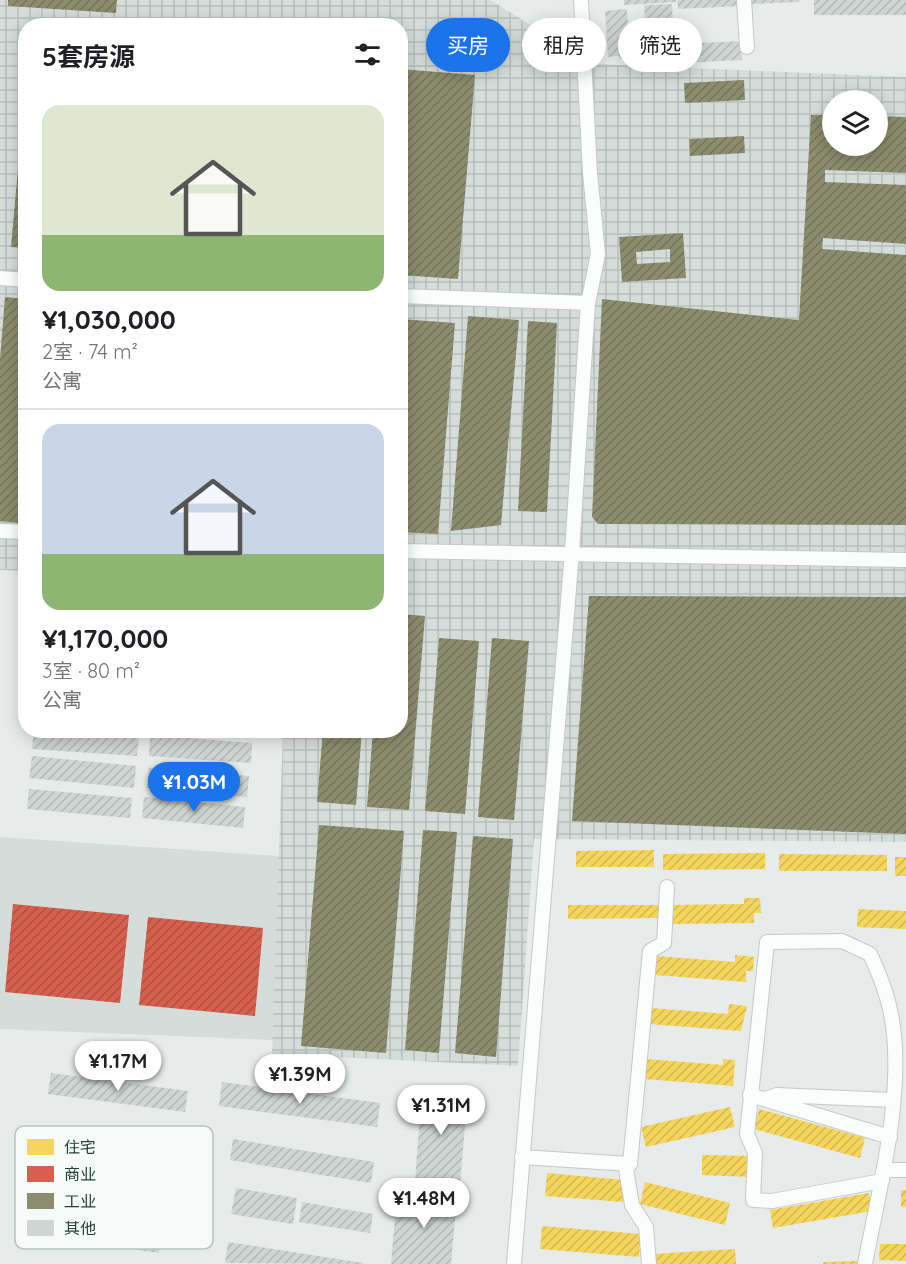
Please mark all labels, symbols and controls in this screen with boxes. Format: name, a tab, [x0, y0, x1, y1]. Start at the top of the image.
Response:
chip: 买房	[426, 18, 510, 72]
chip: 租房	[522, 18, 606, 72]
chip: 筛选	[618, 18, 702, 72]
icon: filters	[351, 38, 384, 71]
text: 5套房源	[42, 40, 135, 73]
map controls	[822, 90, 888, 156]
button: layers	[822, 90, 888, 156]
icon: home	[159, 144, 267, 252]
text: ¥1,030,000	[42, 303, 176, 336]
text: 2室 · 74 m²	[42, 339, 138, 364]
text: 公寓	[42, 368, 82, 393]
icon: home	[159, 463, 267, 571]
text: ¥1,170,000	[42, 622, 168, 655]
text: 3室 · 80 m²	[42, 658, 140, 683]
text: 公寓	[42, 687, 82, 712]
pin: ¥1.03M	[145, 762, 243, 813]
text: ¥1.03M	[162, 769, 226, 794]
pin: ¥1.17M	[69, 1041, 167, 1092]
text: ¥1.17M	[89, 1048, 147, 1073]
pin: ¥1.39M	[251, 1054, 349, 1105]
text: ¥1.39M	[268, 1061, 332, 1086]
pin: ¥1.31M	[392, 1085, 490, 1136]
text: ¥1.31M	[411, 1092, 471, 1117]
legend	[15, 1126, 213, 1249]
text: 住宅	[64, 1137, 96, 1157]
text: 商业	[64, 1164, 96, 1184]
pin: ¥1.48M	[375, 1178, 473, 1229]
text: ¥1.48M	[392, 1185, 456, 1210]
text: 工业	[64, 1191, 96, 1211]
text: 其他	[64, 1218, 96, 1238]

